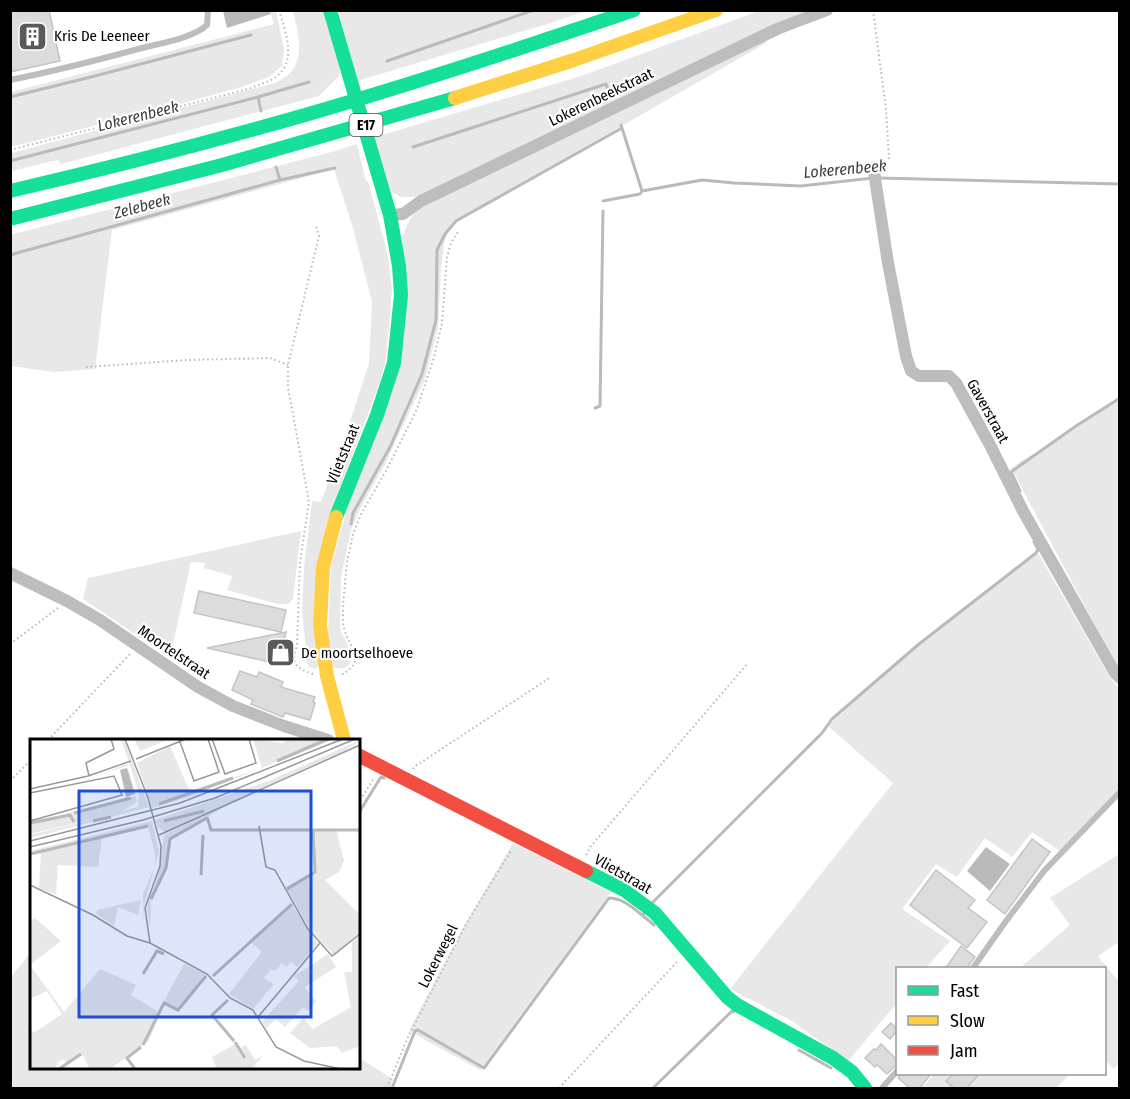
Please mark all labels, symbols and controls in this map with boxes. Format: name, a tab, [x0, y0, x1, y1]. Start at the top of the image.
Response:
building icon: Kris De Leeneer	[17, 20, 49, 52]
place label: Kris De Leeneer	[54, 27, 150, 45]
street label: Lokerenbeekstraat	[546, 64, 656, 130]
water label: Lokerenbeek	[95, 97, 181, 135]
road number: E17	[350, 114, 382, 136]
water label: Lokerenbeek	[803, 156, 887, 182]
water label: Zelebeek	[111, 189, 172, 223]
street label: Gaverstraat	[963, 376, 1013, 446]
street label: Vlietstraat	[323, 421, 363, 487]
street label: Moortelstraat	[134, 621, 214, 683]
shop icon: De moortselhoeve	[264, 637, 296, 669]
place label: De moortselhoeve	[301, 644, 413, 662]
inset map	[30, 739, 360, 1069]
street label: Vlietstraat	[591, 850, 655, 898]
street label: Lokerwegel	[414, 921, 462, 991]
legend	[896, 967, 1106, 1075]
text: Fast	[950, 980, 979, 1002]
text: Slow	[950, 1010, 985, 1032]
text: Jam	[950, 1040, 978, 1062]

